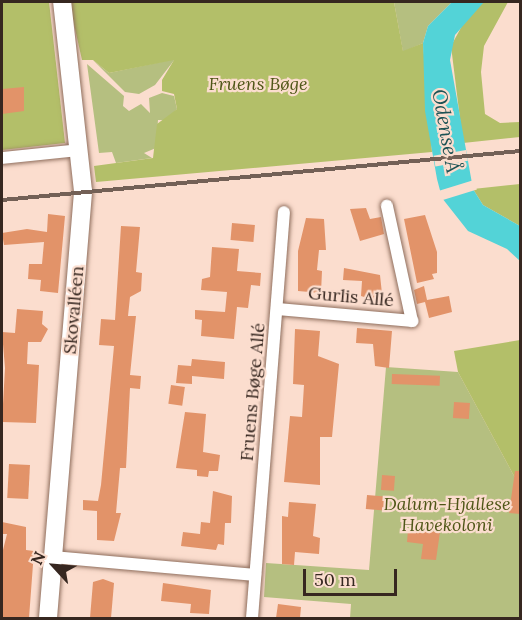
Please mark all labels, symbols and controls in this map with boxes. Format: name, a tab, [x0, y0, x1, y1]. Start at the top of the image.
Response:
park label: Fruens Bøge	[208, 73, 308, 95]
water label: Odense Å	[428, 87, 466, 175]
street label: Skovalléen	[59, 265, 89, 355]
street label: Gurlis Allé	[307, 282, 395, 312]
street label: Fruens Bøge Allé	[236, 322, 270, 462]
park label: Dalum-Hjallese Havekoloni	[383, 494, 511, 536]
north arrow	[24, 536, 84, 596]
text: N	[26, 548, 50, 568]
scale bar	[306, 557, 400, 595]
text: 50 m	[314, 568, 356, 591]

